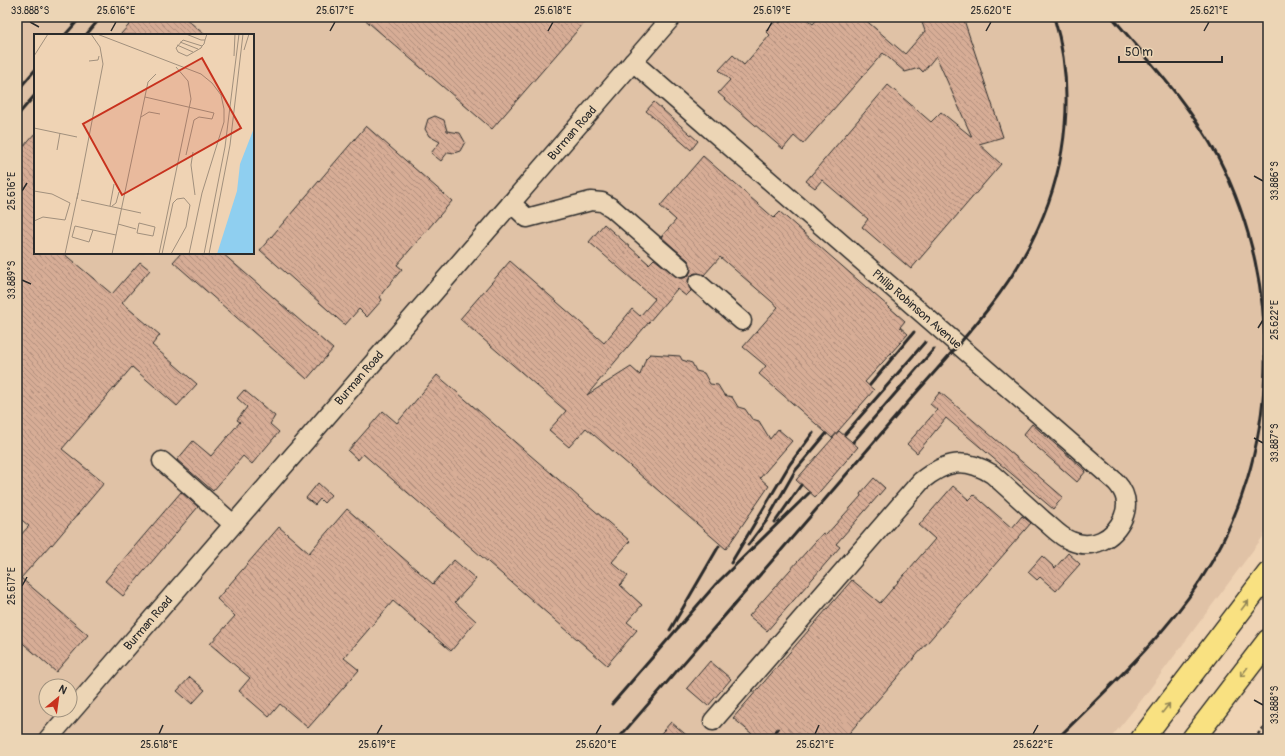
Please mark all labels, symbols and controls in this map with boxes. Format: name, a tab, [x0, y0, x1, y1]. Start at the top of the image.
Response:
text: 33.888°S	[11, 5, 50, 17]
text: 25.616°E	[97, 5, 135, 17]
text: 25.617°E	[316, 5, 354, 17]
text: 25.618°E	[534, 5, 572, 17]
text: 25.619°E	[753, 5, 791, 17]
text: 25.620°E	[970, 5, 1012, 17]
text: 25.621°E	[1190, 5, 1228, 17]
inset map	[34, 34, 254, 254]
scale bar	[1119, 38, 1222, 64]
text: 50 m	[1125, 45, 1153, 60]
street label: Burman Road	[545, 103, 600, 164]
text: 33.886°S	[1269, 161, 1281, 201]
text: 25.616°E	[6, 172, 18, 210]
text: 33.889°S	[6, 260, 18, 299]
street label: Philip Robinson Avenue	[869, 266, 965, 352]
text: 25.622°E	[1269, 300, 1281, 340]
street label: Burman Road	[332, 348, 387, 409]
text: 33.887°S	[1269, 423, 1281, 462]
text: 25.617°E	[6, 567, 18, 605]
street label: Burman Road	[121, 593, 176, 654]
one-way arrow	[1241, 600, 1249, 611]
one-way arrow	[1240, 666, 1249, 677]
north arrow	[38, 678, 78, 718]
text: N	[56, 682, 70, 697]
text: 33.888°S	[1269, 685, 1281, 724]
one-way arrow	[1161, 703, 1170, 714]
text: 25.618°E	[140, 739, 178, 751]
text: 25.619°E	[358, 739, 396, 751]
text: 25.620°E	[575, 739, 617, 751]
text: 25.621°E	[796, 739, 834, 751]
text: 25.622°E	[1013, 739, 1053, 751]

